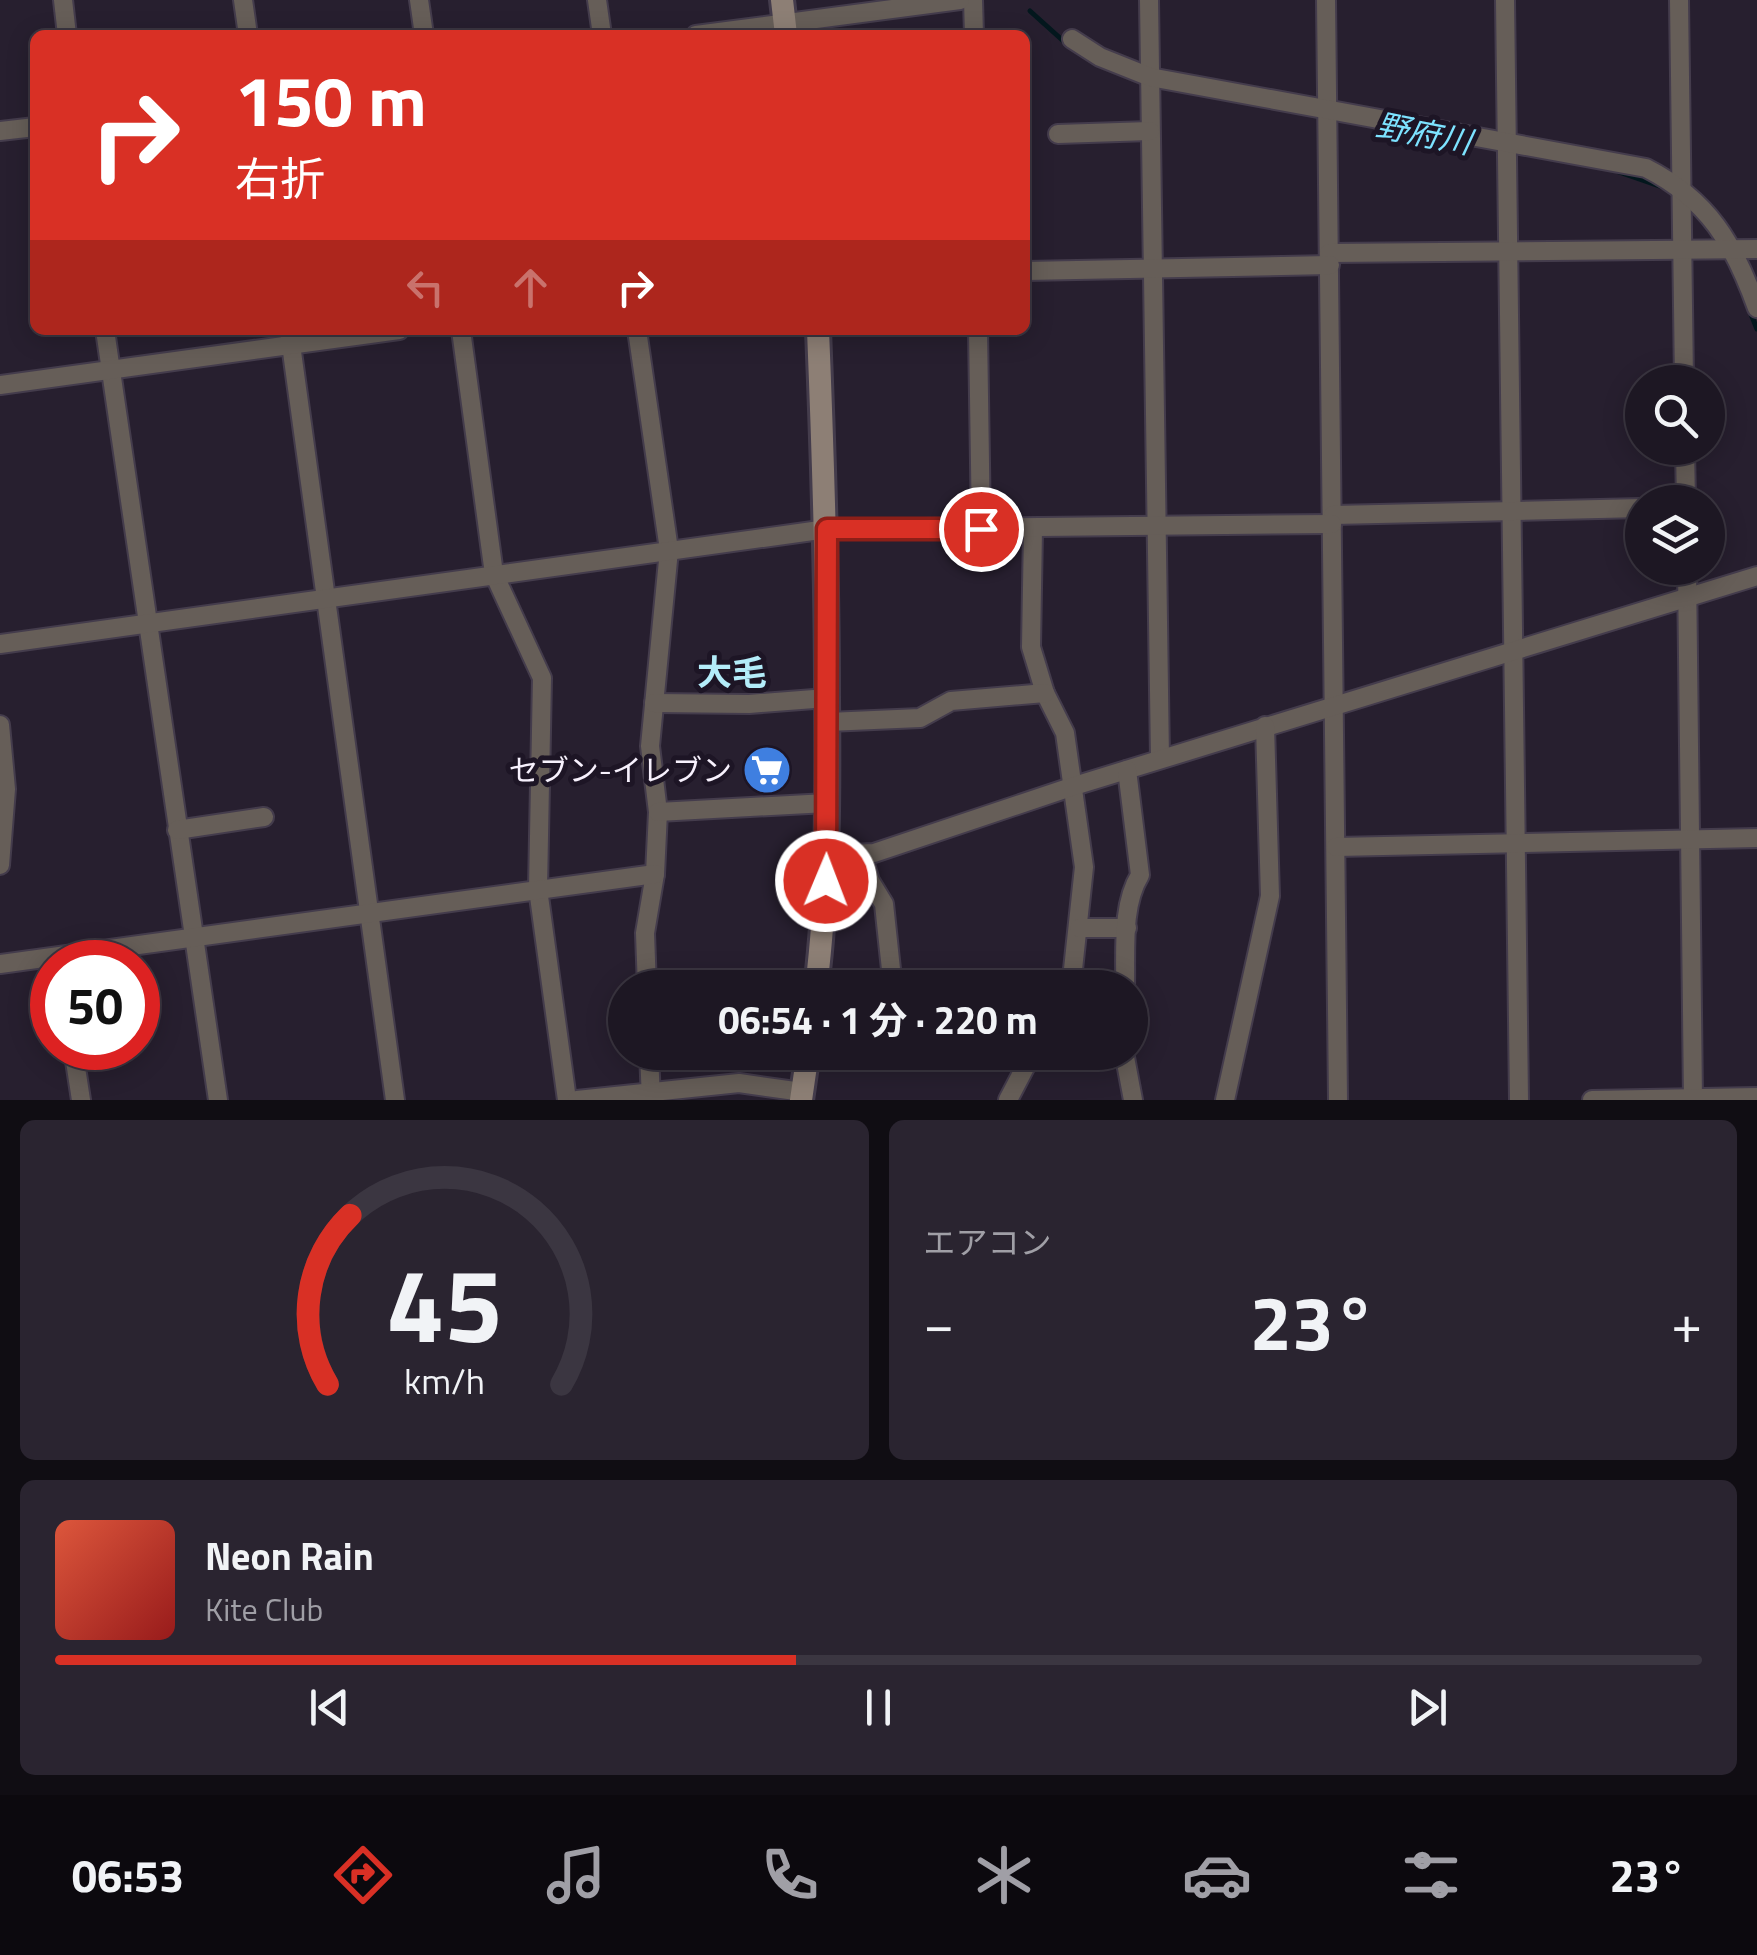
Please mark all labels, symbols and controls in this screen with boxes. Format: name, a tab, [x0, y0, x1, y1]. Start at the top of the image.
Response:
text: 150 m	[235, 47, 427, 153]
icon: right	[70, 70, 200, 200]
water label: 野府川	[1372, 100, 1479, 166]
text: 右折	[235, 144, 325, 212]
icon: left	[398, 260, 453, 315]
icon: ahead	[503, 260, 558, 315]
icon: right	[608, 260, 663, 315]
map controls	[1625, 365, 1725, 585]
button: search	[1625, 365, 1725, 465]
button: layers	[1625, 485, 1725, 585]
pin	[939, 487, 1024, 572]
icon: arrive	[954, 502, 1009, 557]
district label: 大毛	[697, 645, 767, 699]
supermarket icon: セブン-イレブン	[741, 744, 793, 796]
place label: セブン-イレブン	[509, 747, 732, 793]
position arrow	[774, 829, 878, 933]
speed limit sign: 50	[30, 940, 160, 1070]
text: 06:54 · 1 分 · 220 m	[718, 991, 1038, 1049]
text: エアコン	[924, 1218, 1052, 1266]
text: 45	[386, 1224, 502, 1382]
text: 23°	[1250, 1265, 1376, 1379]
text: −	[924, 1281, 954, 1364]
text: +	[1671, 1281, 1702, 1364]
text: km/h	[404, 1353, 485, 1408]
text: Neon Rain	[205, 1527, 374, 1585]
text: Kite Club	[205, 1585, 323, 1633]
icon: previous	[302, 1680, 357, 1735]
icon: pause	[851, 1680, 906, 1735]
icon: next	[1400, 1680, 1455, 1735]
icon: directions	[328, 1840, 398, 1910]
icon: music	[541, 1840, 611, 1910]
icon: phone	[755, 1840, 825, 1910]
icon: climate	[969, 1840, 1039, 1910]
icon: car	[1182, 1840, 1252, 1910]
icon: filters	[1396, 1840, 1466, 1910]
text: 06:53	[72, 1841, 184, 1909]
text: 23°	[1610, 1841, 1685, 1909]

